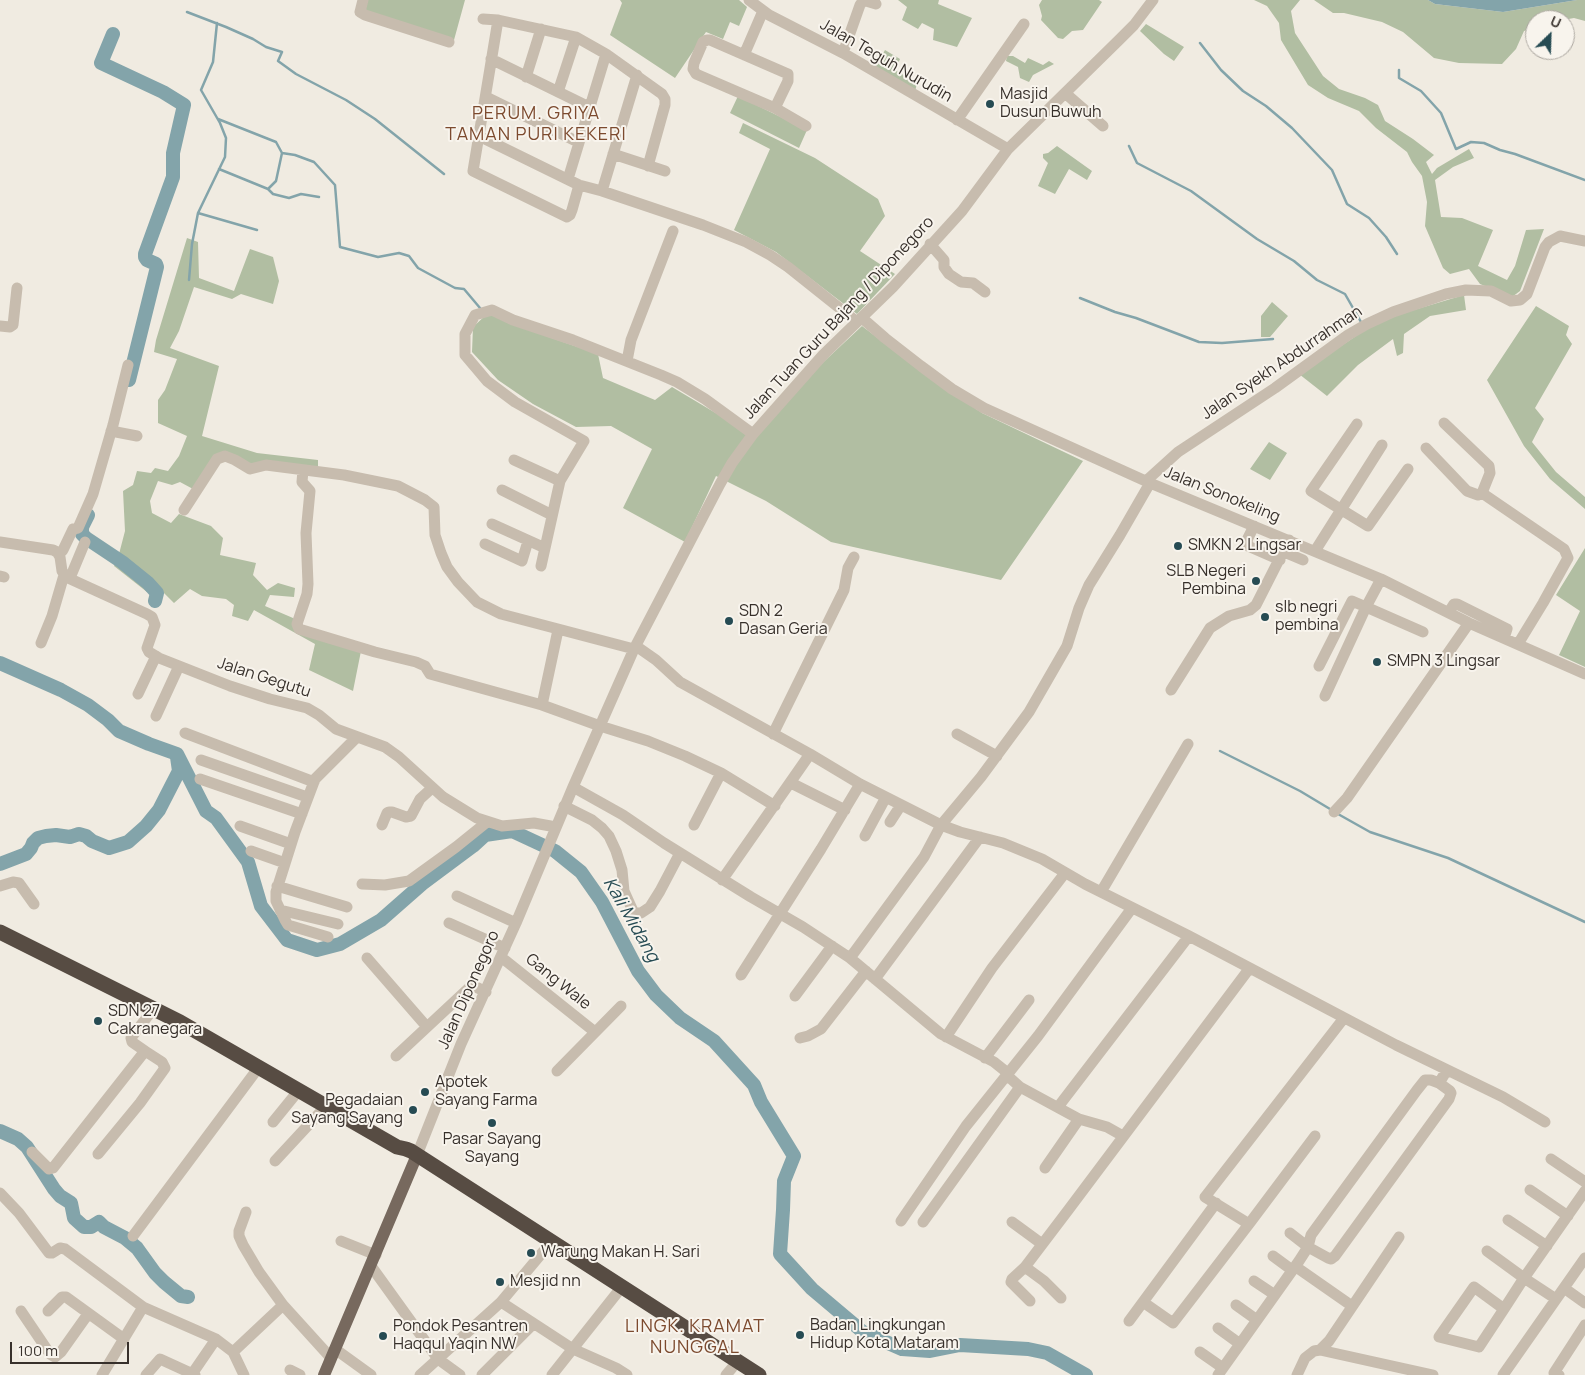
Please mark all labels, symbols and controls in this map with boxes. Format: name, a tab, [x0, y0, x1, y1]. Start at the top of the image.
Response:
north arrow	[1525, 10, 1575, 60]
text: U	[1547, 11, 1564, 32]
street label: Jalan Teguh Nurudin	[817, 15, 955, 107]
place label: Masjid Dusun Buwuh	[1000, 85, 1101, 123]
marker: Masjid Dusun Buwuh	[984, 98, 996, 110]
district label: PERUM. GRIYA TAMAN PURI KEKERI	[443, 103, 629, 146]
street label: Jalan Tuan Guru Bajang / Diponegoro	[740, 213, 938, 423]
street label: Jalan Syekh Abdurrahman	[1198, 302, 1366, 424]
street label: Jalan Sonokeling	[1161, 463, 1283, 527]
place label: SMKN 2 Lingsar	[1188, 536, 1301, 556]
marker: SMKN 2 Lingsar	[1172, 540, 1184, 552]
place label: SLB Negeri Pembina	[1166, 562, 1246, 600]
marker: SLB Negeri Pembina	[1250, 575, 1262, 587]
place label: slb negri pembina	[1275, 598, 1339, 636]
place label: SDN 2 Dasan Geria	[739, 602, 828, 640]
marker: slb negri pembina	[1259, 611, 1271, 623]
marker: SDN 2 Dasan Geria	[723, 615, 735, 627]
place label: SMPN 3 Lingsar	[1387, 652, 1500, 672]
street label: Jalan Gegutu	[215, 654, 313, 702]
marker: SMPN 3 Lingsar	[1371, 656, 1383, 668]
water label: Kali Midang	[598, 874, 664, 966]
street label: Jalan Diponegoro	[434, 928, 504, 1052]
street label: Gang Wale	[521, 950, 595, 1014]
place label: SDN 27 Cakranegara	[108, 1002, 202, 1040]
marker: SDN 27 Cakranegara	[92, 1015, 104, 1027]
place label: Apotek Sayang Farma	[435, 1073, 537, 1111]
marker: Apotek Sayang Farma	[419, 1086, 431, 1098]
place label: Pegadaian Sayang Sayang	[291, 1091, 403, 1129]
marker: Pegadaian Sayang Sayang	[407, 1104, 419, 1116]
marker: Pasar Sayang Sayang	[486, 1117, 498, 1129]
place label: Pasar Sayang Sayang	[443, 1130, 541, 1168]
place label: Warung Makan H. Sari	[541, 1243, 700, 1263]
marker: Warung Makan H. Sari	[525, 1247, 537, 1259]
place label: Mesjid nn	[510, 1272, 581, 1292]
marker: Mesjid nn	[494, 1276, 506, 1288]
district label: LINGK. KRAMAT NUNGGAL	[623, 1316, 767, 1358]
place label: Badan Lingkungan Hidup Kota Mataram	[810, 1316, 959, 1354]
place label: Pondok Pesantren Haqqul Yaqin NW	[393, 1317, 528, 1355]
marker: Badan Lingkungan Hidup Kota Mataram	[794, 1329, 806, 1341]
marker: Pondok Pesantren Haqqul Yaqin NW	[377, 1330, 389, 1342]
scale bar	[12, 1332, 131, 1364]
text: 100 m	[18, 1340, 58, 1361]

